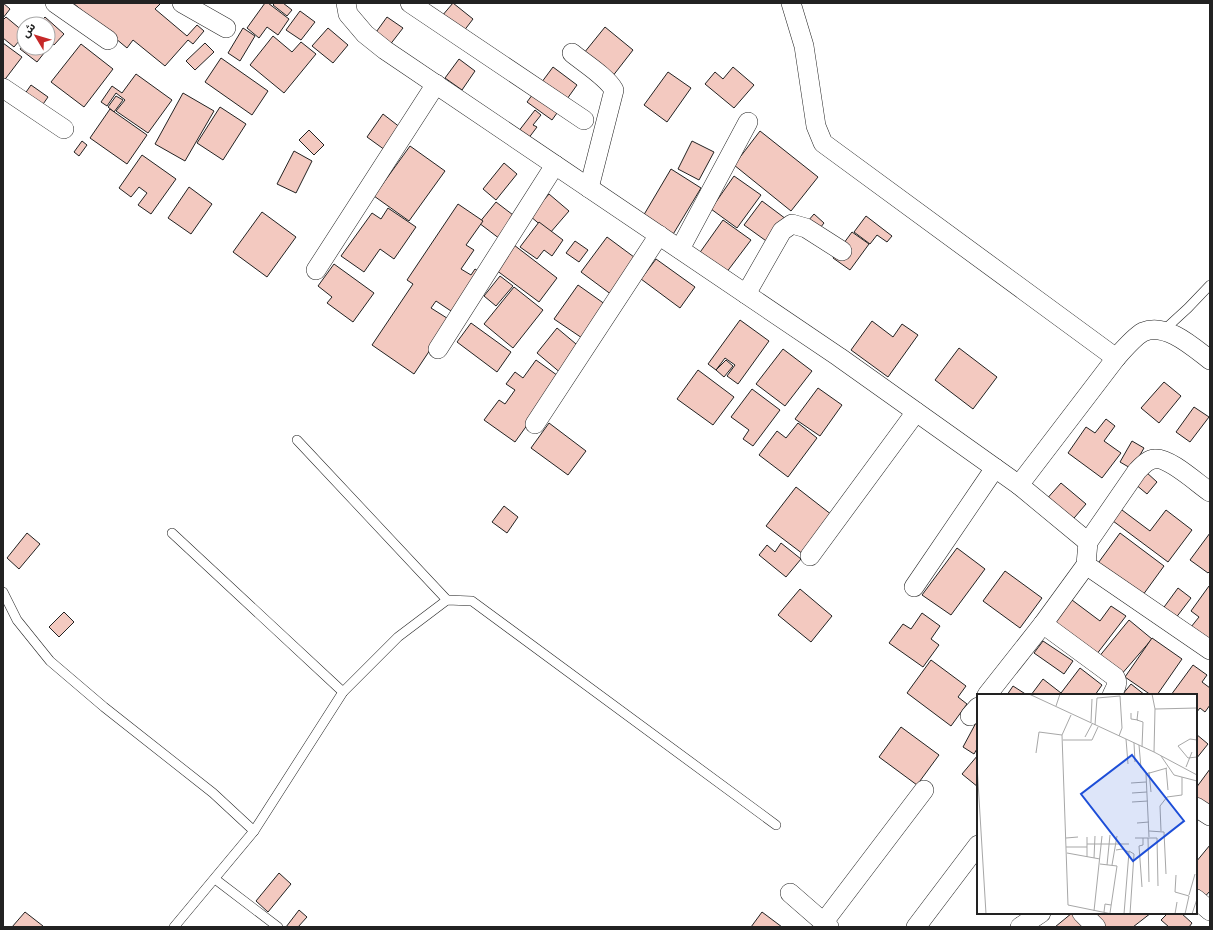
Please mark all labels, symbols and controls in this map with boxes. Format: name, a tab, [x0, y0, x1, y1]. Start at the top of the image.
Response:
north arrow	[16, 16, 56, 56]
text: ش	[18, 20, 38, 40]
inset map	[977, 694, 1197, 914]

